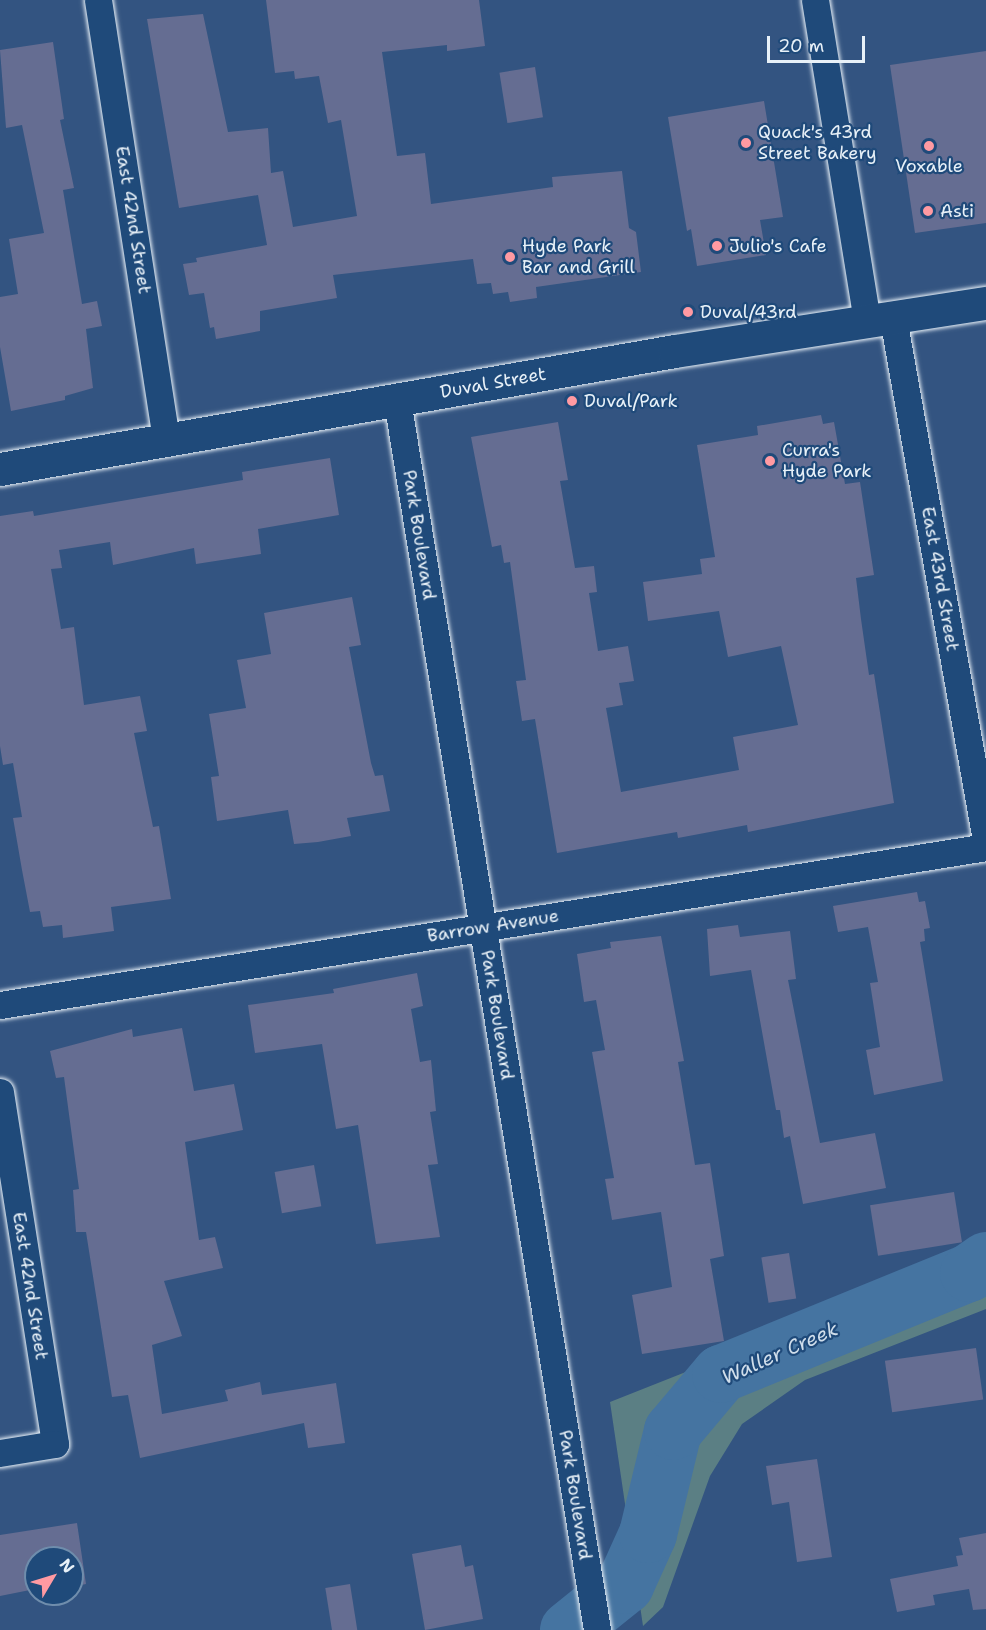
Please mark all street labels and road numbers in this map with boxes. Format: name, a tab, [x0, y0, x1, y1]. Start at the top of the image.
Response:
street label: East 42nd Street	[111, 145, 155, 295]
street label: Duval Street	[438, 363, 548, 403]
street label: Park Boulevard	[398, 468, 440, 602]
street label: East 43rd Street	[917, 505, 963, 653]
street label: Barrow Avenue	[426, 905, 560, 947]
street label: Park Boulevard	[476, 948, 518, 1082]
street label: East 42nd Street	[8, 1211, 52, 1361]
street label: Park Boulevard	[554, 1428, 596, 1562]

